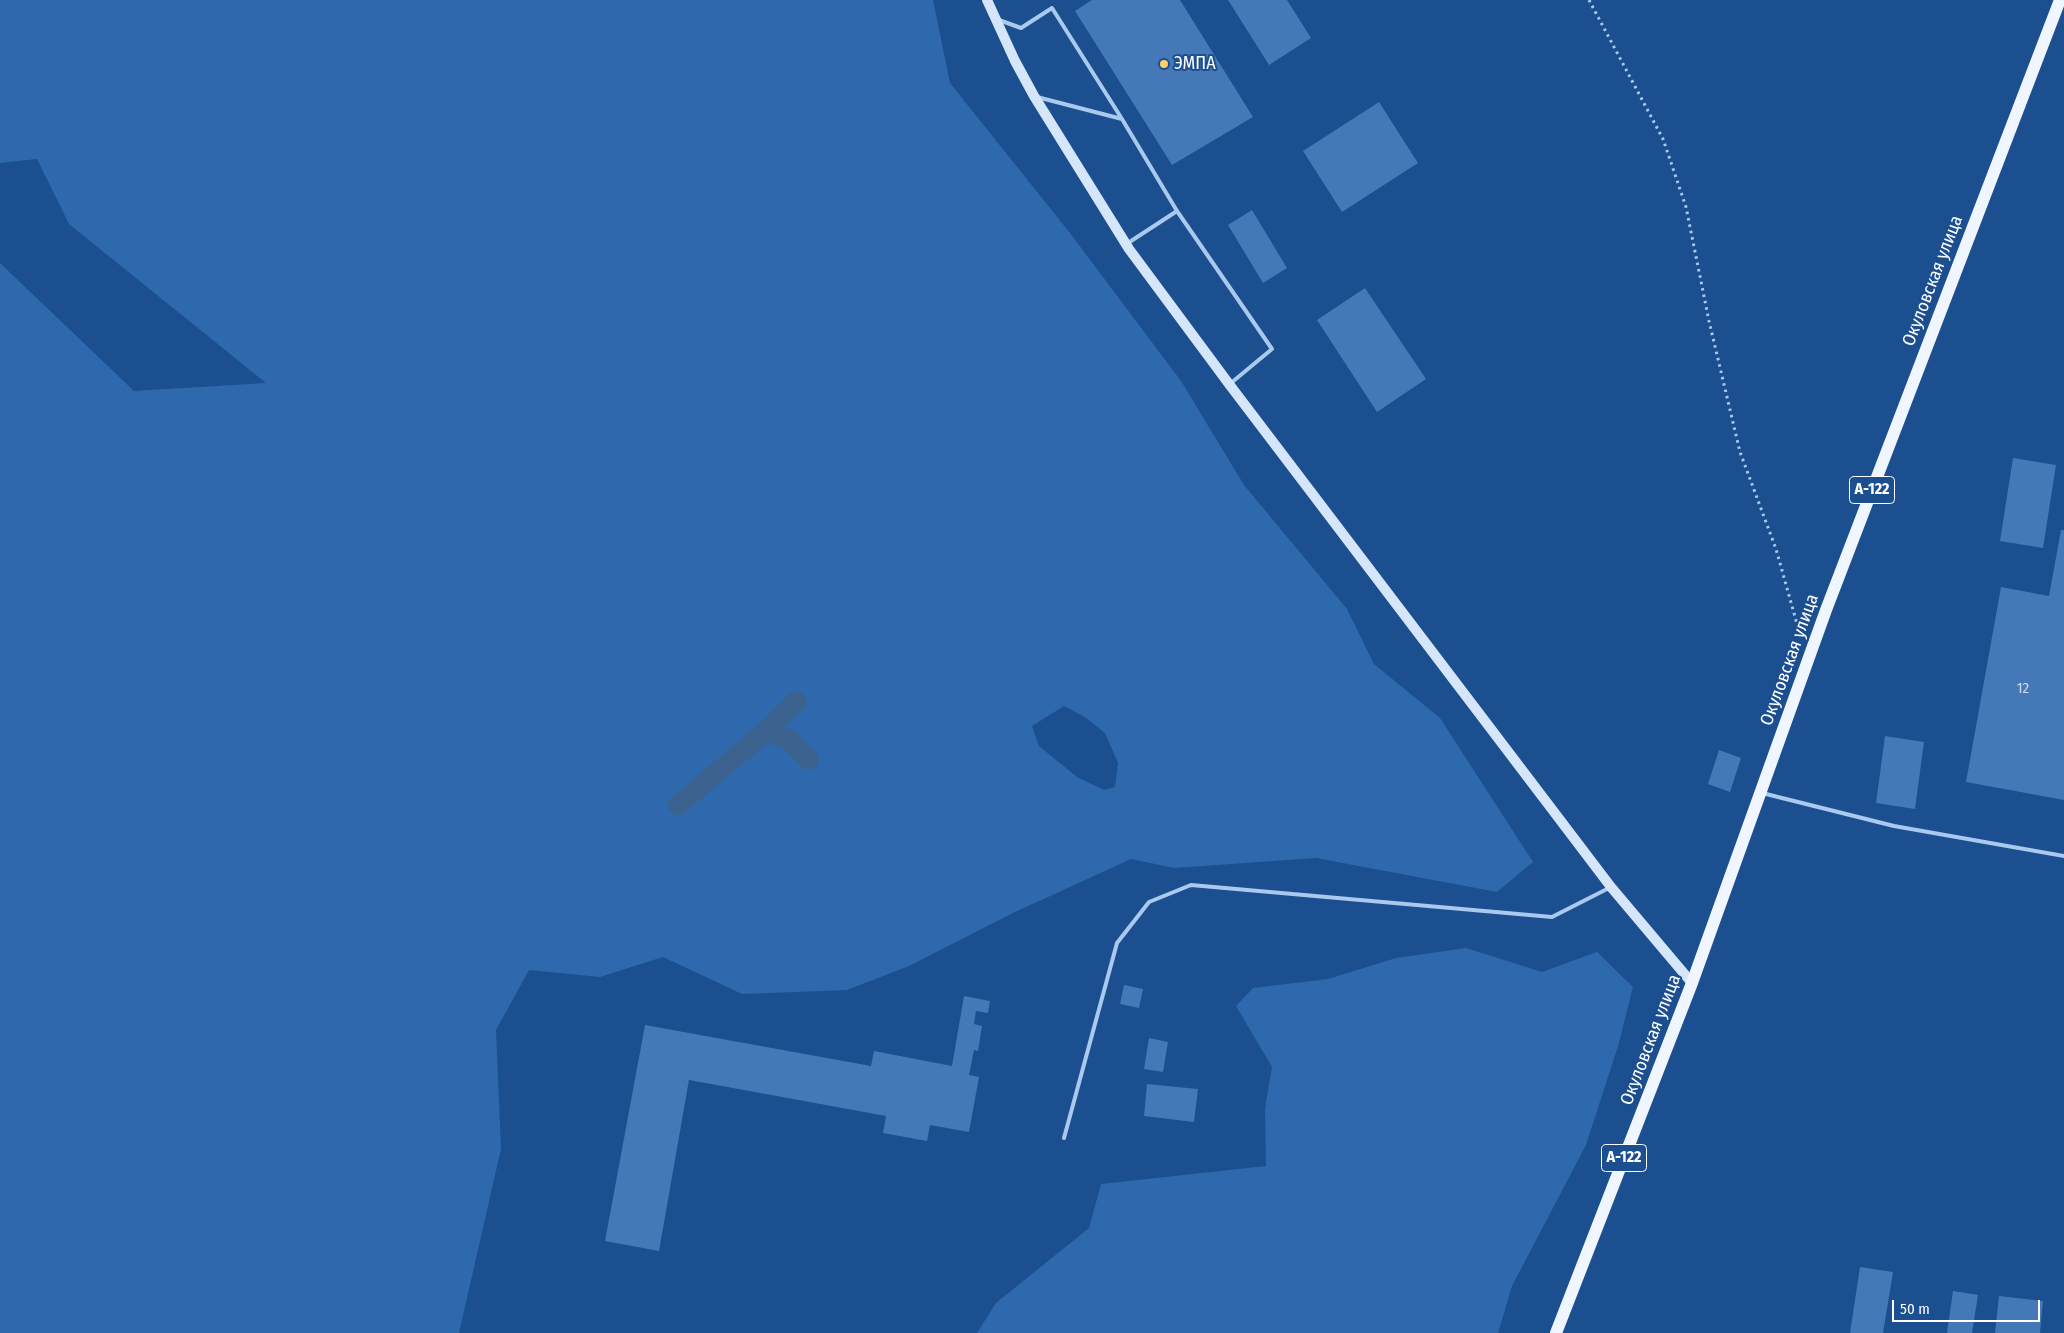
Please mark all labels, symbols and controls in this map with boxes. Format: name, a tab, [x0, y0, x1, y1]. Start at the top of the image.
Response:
place label: ЭМПА	[1174, 53, 1216, 75]
marker: ЭМПА	[1158, 58, 1170, 70]
street label: Окуловская улица	[1898, 213, 1968, 349]
road number: А-122	[1850, 476, 1894, 504]
street label: Окуловская улица	[1756, 591, 1824, 729]
house number: 12	[2017, 680, 2029, 698]
street label: Окуловская улица	[1616, 972, 1686, 1108]
road number: А-122	[1602, 1144, 1646, 1172]
scale bar	[1894, 1290, 2042, 1322]
text: 50 m	[1900, 1300, 1930, 1318]

